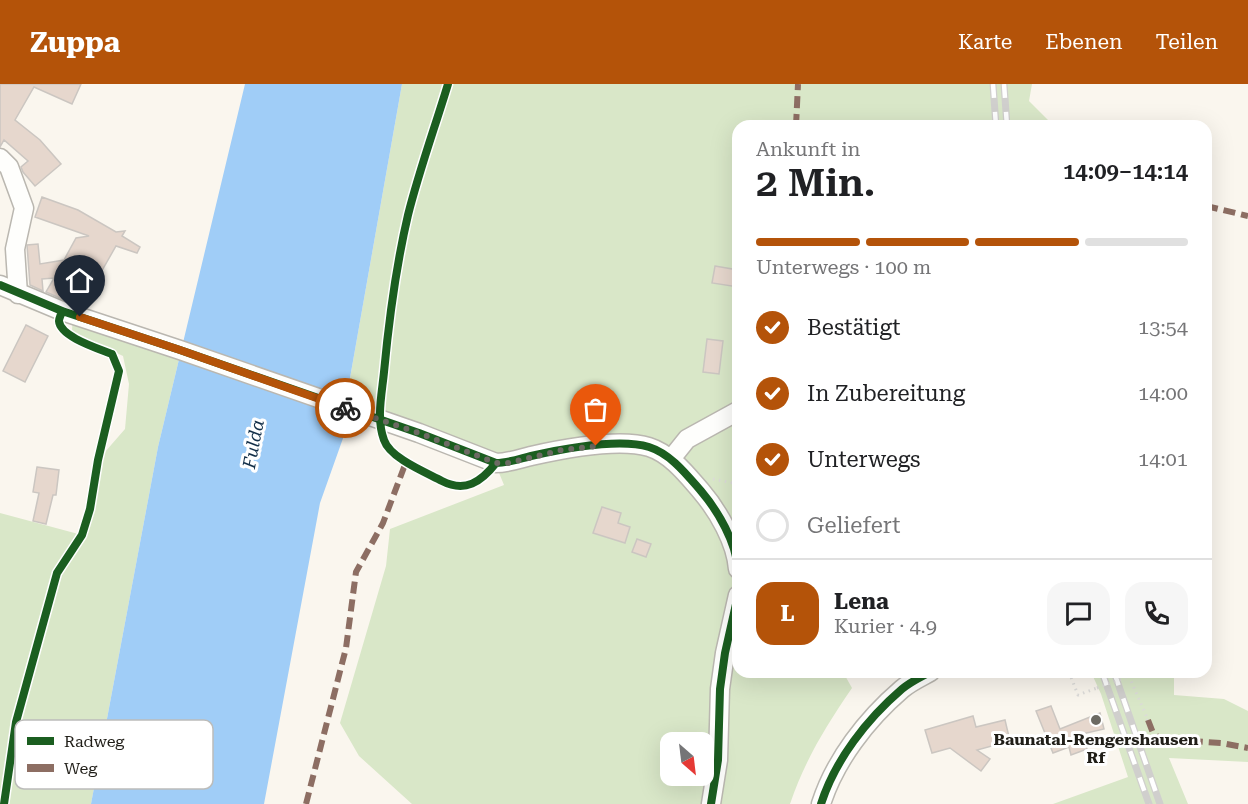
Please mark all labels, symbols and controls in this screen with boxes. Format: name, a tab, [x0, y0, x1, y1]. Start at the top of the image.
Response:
text: Zuppa	[30, 26, 120, 59]
text: Karte	[958, 30, 1012, 54]
text: Ebenen	[1045, 30, 1123, 54]
text: Teilen	[1156, 30, 1218, 54]
text: Ankunft in	[756, 137, 860, 161]
text: 14:09–14:14	[1063, 159, 1188, 184]
text: 2 Min.	[756, 160, 875, 206]
pin	[54, 255, 105, 317]
text: Unterwegs · 100 m	[756, 255, 931, 279]
icon: home	[63, 264, 96, 297]
icon: check	[756, 311, 789, 344]
text: Bestätigt	[807, 315, 900, 340]
text: 13:54	[1138, 315, 1188, 339]
icon: check	[756, 377, 789, 410]
courier	[315, 378, 375, 438]
text: In Zubereitung	[807, 381, 965, 406]
text: 14:00	[1138, 381, 1188, 405]
pin	[570, 384, 621, 446]
icon: bike	[329, 392, 362, 425]
icon: bag	[579, 393, 612, 426]
water label: Fulda	[238, 418, 268, 471]
icon: check	[756, 443, 789, 476]
text: Unterwegs	[807, 447, 921, 472]
text: 14:01	[1138, 447, 1188, 471]
text: Geliefert	[807, 513, 900, 538]
button: chat	[1047, 582, 1110, 645]
button: phone	[1125, 582, 1188, 645]
text: Lena	[834, 589, 889, 614]
text: L	[780, 601, 795, 626]
text: Kurier · 4.9	[834, 614, 937, 638]
marker: Baunatal-Rengershausen Rf	[1089, 713, 1103, 727]
legend	[15, 720, 213, 789]
place label: Baunatal-Rengershausen Rf	[993, 730, 1199, 767]
text: Radweg	[64, 732, 125, 751]
north arrow	[660, 732, 714, 786]
map controls	[660, 732, 714, 786]
text: Weg	[64, 759, 98, 778]

